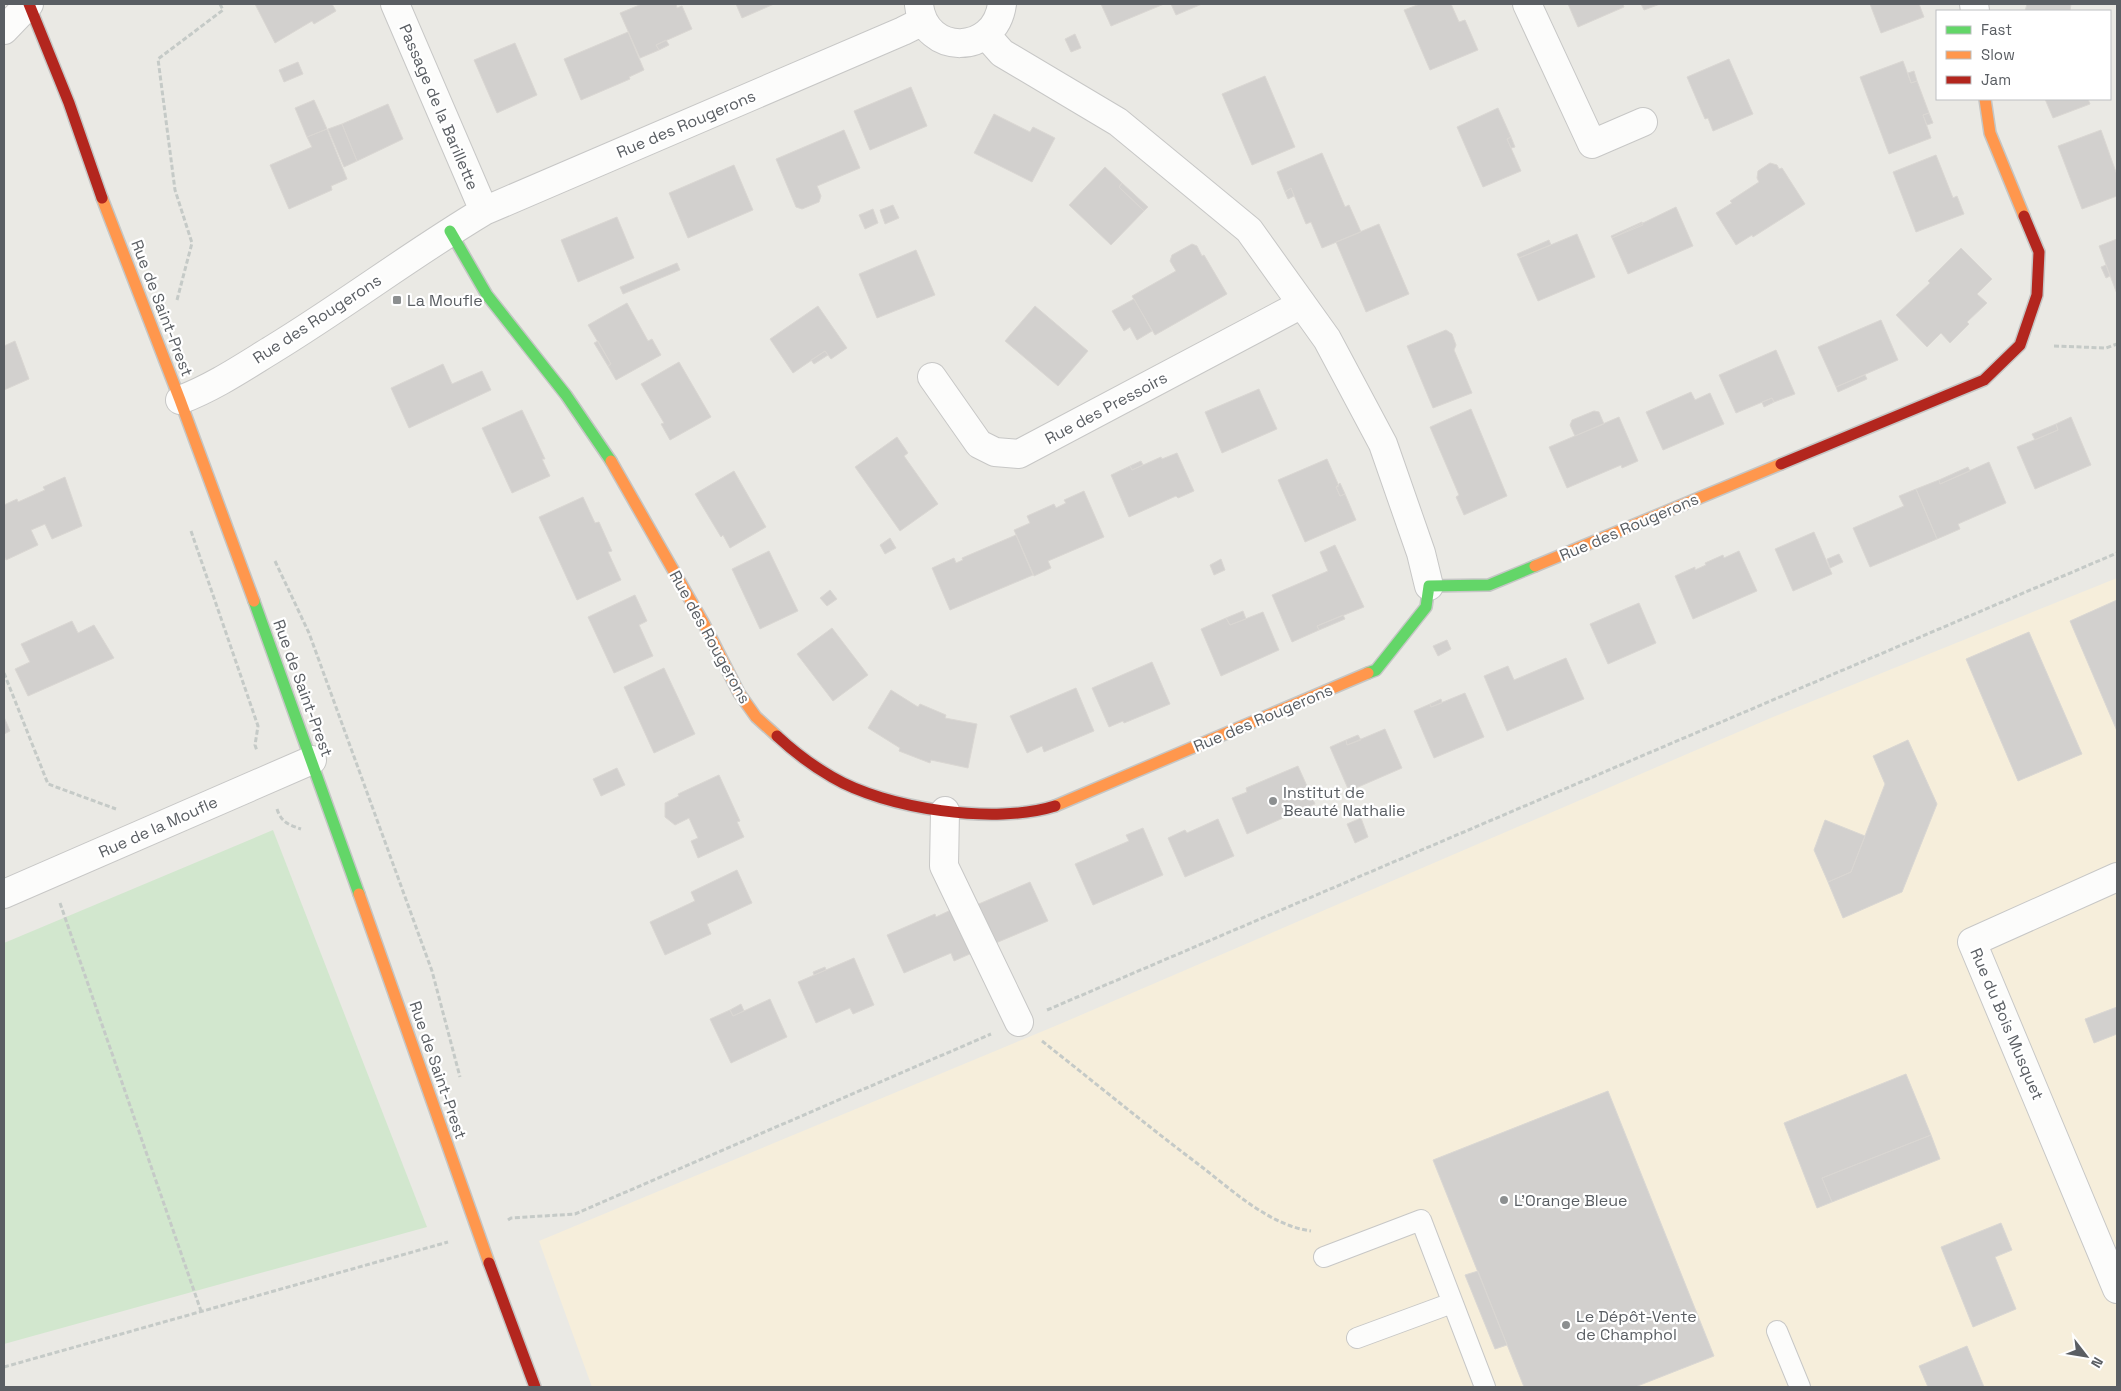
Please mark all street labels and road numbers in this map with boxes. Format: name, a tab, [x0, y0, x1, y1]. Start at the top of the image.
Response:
street label: Passage de la Barillette	[394, 21, 484, 193]
street label: Rue des Rougerons	[613, 85, 759, 163]
street label: Rue de Saint-Prest	[126, 237, 198, 379]
street label: Rue des Rougerons	[249, 270, 385, 368]
street label: Rue des Pressoirs	[1041, 367, 1171, 449]
street label: Rue des Rougerons	[1556, 488, 1702, 566]
street label: Rue des Rougerons	[665, 567, 755, 707]
street label: Rue de Saint-Prest	[268, 616, 338, 760]
street label: Rue des Rougerons	[1190, 679, 1336, 757]
street label: Rue de la Moufle	[95, 791, 221, 863]
street label: Rue du Bois Musquet	[1965, 945, 2049, 1103]
street label: Rue de Saint-Prest	[405, 998, 471, 1142]

